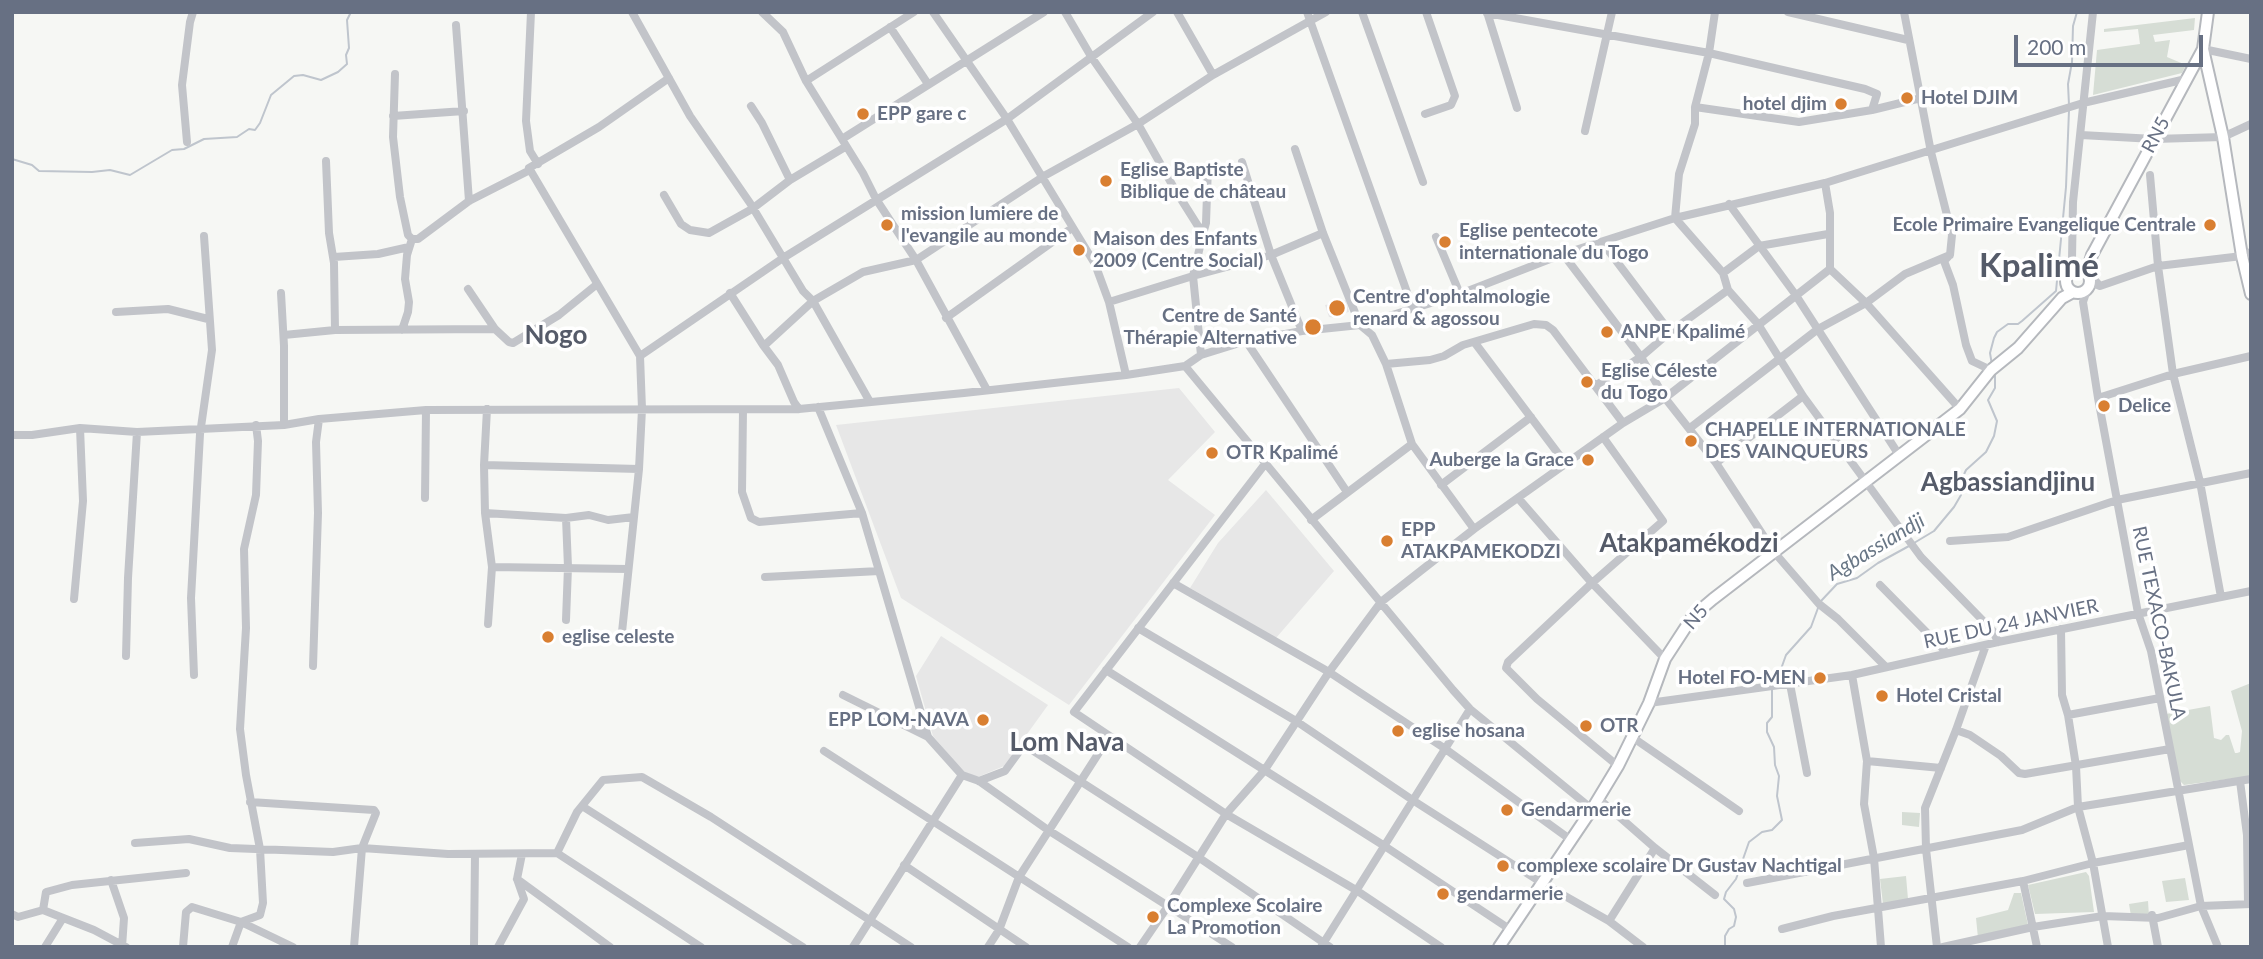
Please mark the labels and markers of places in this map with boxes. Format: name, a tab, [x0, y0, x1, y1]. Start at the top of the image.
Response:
place label: Hotel DJIM	[1921, 87, 2018, 109]
marker: Hotel DJIM	[1899, 90, 1915, 106]
place label: hotel djim	[1743, 93, 1827, 115]
marker: hotel djim	[1833, 96, 1849, 112]
place label: EPP gare c	[877, 103, 966, 125]
marker: EPP gare c	[855, 106, 871, 122]
place label: Eglise Baptiste Biblique de château	[1120, 159, 1286, 203]
marker: Eglise Baptiste Biblique de château	[1098, 173, 1114, 189]
place label: mission lumiere de l'evangile au monde	[901, 203, 1067, 247]
place label: Ecole Primaire Evangelique Centrale	[1892, 214, 2196, 236]
marker: mission lumiere de l'evangile au monde	[879, 217, 895, 233]
marker: Ecole Primaire Evangelique Centrale	[2202, 217, 2218, 233]
place label: Eglise pentecote internationale du Togo	[1459, 220, 1649, 264]
place label: Maison des Enfants 2009 (Centre Social)	[1093, 228, 1263, 272]
marker: Eglise pentecote internationale du Togo	[1437, 234, 1453, 250]
marker: Maison des Enfants 2009 (Centre Social)	[1071, 242, 1087, 258]
place label: Centre d'ophtalmologie renard & agossou	[1353, 286, 1550, 330]
marker: Centre d'ophtalmologie renard & agossou	[1327, 298, 1347, 318]
place label: Centre de Santé Thérapie Alternative	[1123, 305, 1297, 349]
marker: Centre de Santé Thérapie Alternative	[1303, 317, 1323, 337]
place label: ANPE Kpalimé	[1621, 321, 1745, 343]
marker: ANPE Kpalimé	[1599, 324, 1615, 340]
place label: Eglise Céleste du Togo	[1601, 360, 1717, 404]
marker: Eglise Céleste du Togo	[1579, 374, 1595, 390]
place label: Delice	[2118, 395, 2171, 417]
marker: Delice	[2096, 398, 2112, 414]
place label: CHAPELLE INTERNATIONALE DES VAINQUEURS	[1705, 419, 1966, 463]
marker: CHAPELLE INTERNATIONALE DES VAINQUEURS	[1683, 433, 1699, 449]
place label: OTR Kpalimé	[1226, 442, 1338, 464]
marker: OTR Kpalimé	[1204, 445, 1220, 461]
place label: Auberge la Grace	[1429, 449, 1574, 471]
marker: Auberge la Grace	[1580, 452, 1596, 468]
place label: EPP ATAKPAMEKODZI	[1401, 519, 1561, 563]
marker: EPP ATAKPAMEKODZI	[1379, 533, 1395, 549]
place label: eglise celeste	[562, 626, 674, 648]
marker: eglise celeste	[540, 629, 556, 645]
place label: Hotel FO-MEN	[1678, 667, 1806, 689]
marker: Hotel FO-MEN	[1812, 670, 1828, 686]
place label: Hotel Cristal	[1896, 685, 2002, 707]
marker: Hotel Cristal	[1874, 688, 1890, 704]
place label: EPP LOM-NAVA	[828, 709, 969, 731]
marker: EPP LOM-NAVA	[975, 712, 991, 728]
place label: OTR	[1600, 715, 1639, 737]
marker: OTR	[1578, 718, 1594, 734]
place label: eglise hosana	[1412, 720, 1525, 742]
marker: eglise hosana	[1390, 723, 1406, 739]
place label: Gendarmerie	[1521, 799, 1631, 821]
marker: Gendarmerie	[1499, 802, 1515, 818]
place label: complexe scolaire Dr Gustav Nachtigal	[1517, 855, 1842, 877]
marker: complexe scolaire Dr Gustav Nachtigal	[1495, 858, 1511, 874]
place label: gendarmerie	[1457, 883, 1563, 905]
marker: gendarmerie	[1435, 886, 1451, 902]
place label: Complexe Scolaire La Promotion	[1167, 895, 1322, 939]
marker: Complexe Scolaire La Promotion	[1145, 909, 1161, 925]

